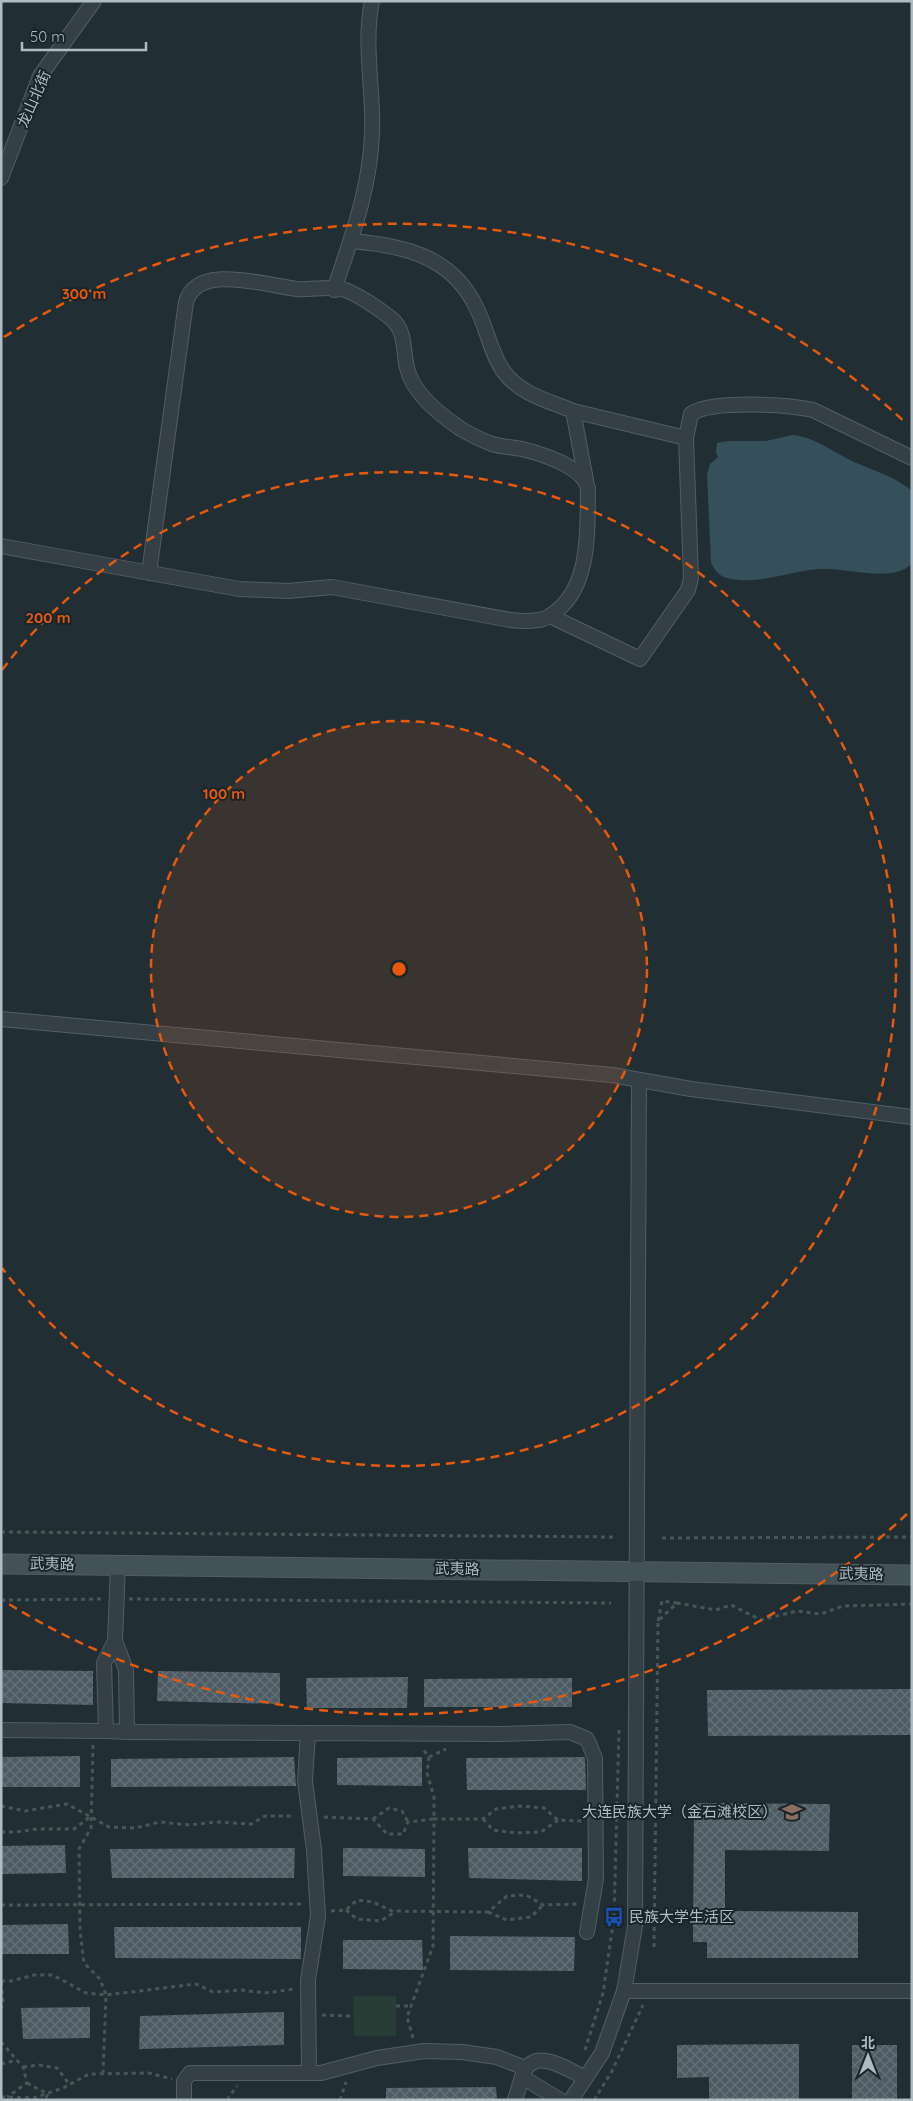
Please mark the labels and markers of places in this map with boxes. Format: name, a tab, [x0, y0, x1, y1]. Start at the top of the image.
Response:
centre of rings	[390, 960, 408, 978]
school or university icon: 大连民族大学（金石滩校区）	[781, 1801, 803, 1823]
place label: 大连民族大学（金石滩校区）	[582, 1802, 777, 1821]
bus stop icon: 民族大学生活区	[603, 1906, 625, 1928]
place label: 民族大学生活区	[629, 1907, 734, 1926]

